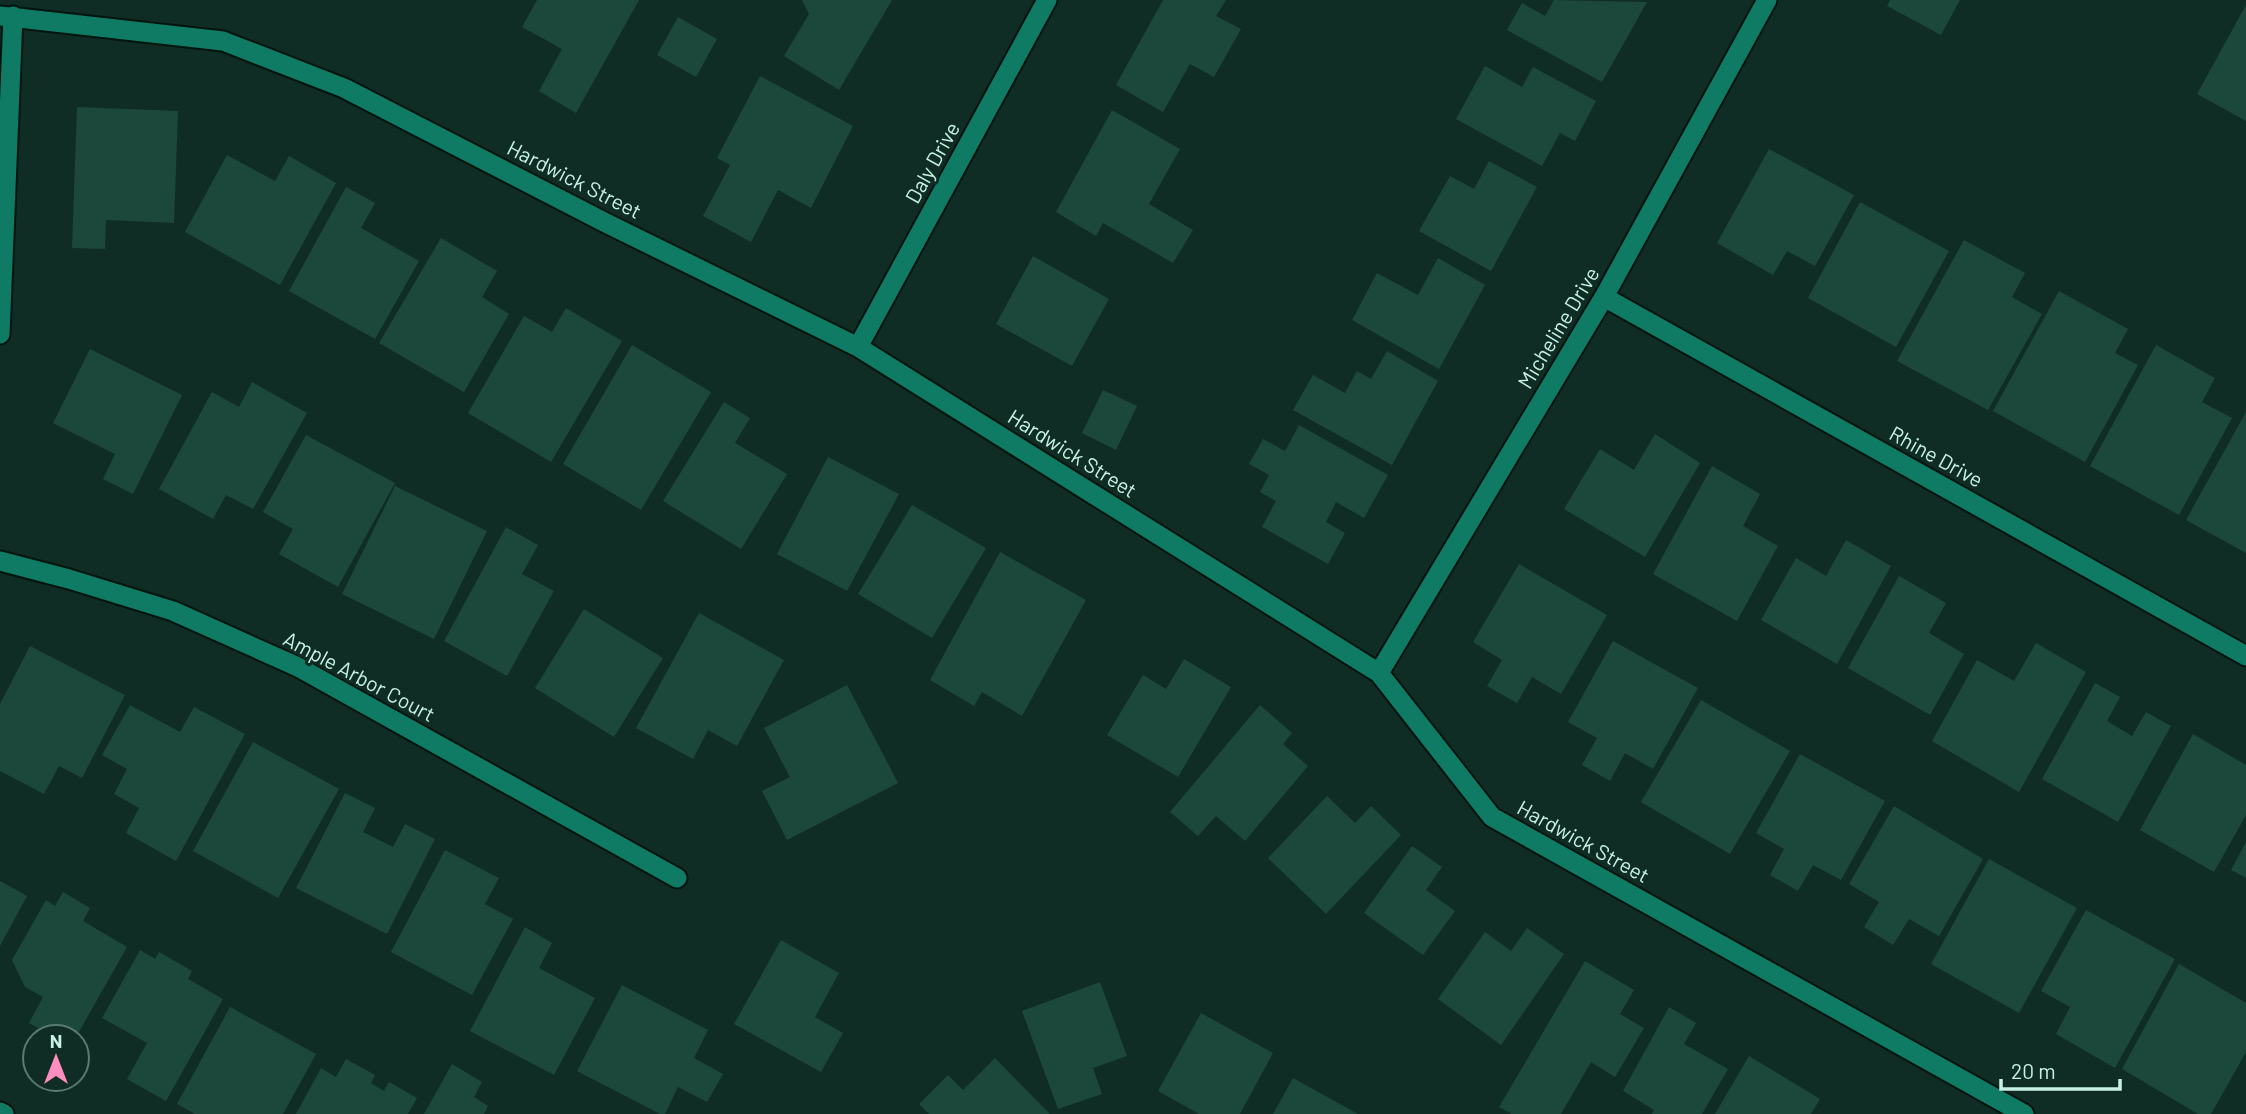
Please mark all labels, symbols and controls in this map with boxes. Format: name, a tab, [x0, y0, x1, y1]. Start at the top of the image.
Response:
street label: Daly Drive	[899, 117, 964, 207]
street label: Hardwick Street	[504, 134, 646, 223]
street label: Micheline Drive	[1512, 262, 1604, 392]
street label: Hardwick Street	[1004, 403, 1142, 502]
street label: Rhine Drive	[1886, 420, 1988, 492]
street label: Ample Arbor Court	[280, 625, 440, 726]
street label: Hardwick Street	[1513, 794, 1654, 887]
north arrow	[21, 1023, 91, 1093]
text: N	[50, 1029, 62, 1052]
scale bar	[2001, 1048, 2120, 1092]
text: 20 m	[2011, 1058, 2056, 1083]

